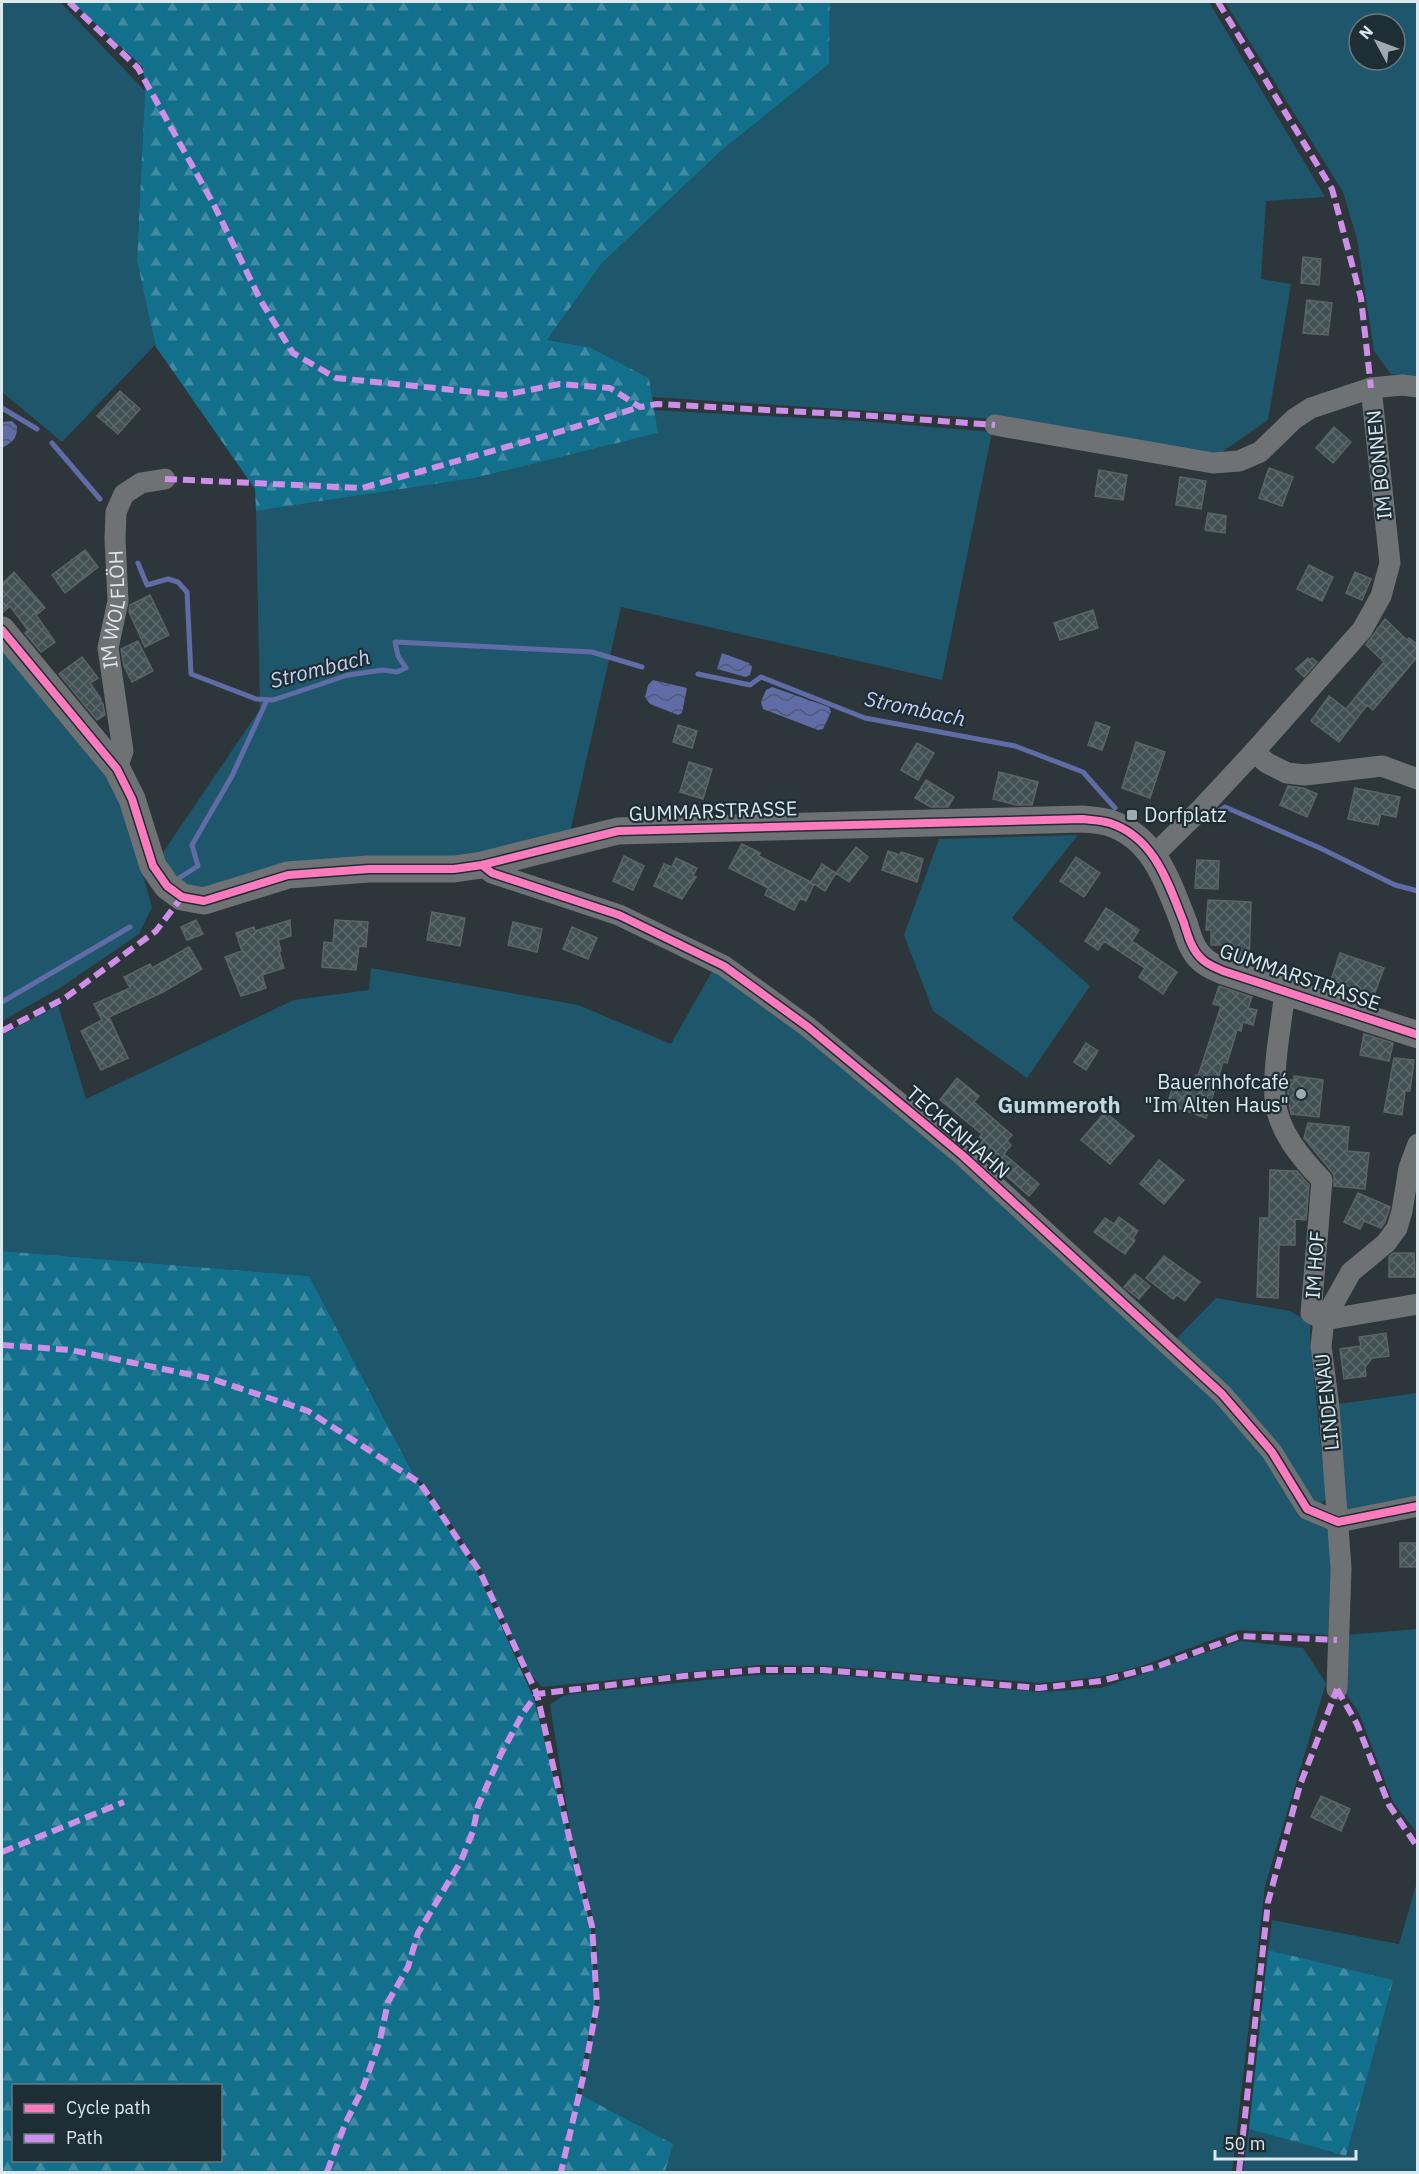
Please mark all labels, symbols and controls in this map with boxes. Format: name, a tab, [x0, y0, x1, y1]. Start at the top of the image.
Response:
north arrow	[1347, 12, 1407, 72]
text: N	[1354, 21, 1377, 43]
street label: IM BONNEN	[1359, 409, 1398, 521]
street label: IM WOLFLÖH	[94, 550, 131, 671]
water label: Strombach	[267, 642, 373, 694]
water label: Strombach	[862, 684, 968, 732]
street label: GUMMARSTRASSE	[628, 794, 798, 827]
place label: Dorfplatz	[1144, 801, 1227, 828]
marker: Dorfplatz	[1125, 808, 1139, 822]
street label: GUMMARSTRASSE	[1216, 936, 1384, 1017]
place label: Bauernhofcafé "Im Alten Haus"	[1144, 1068, 1289, 1118]
street label: TECKENHAHN	[901, 1079, 1016, 1184]
marker: Bauernhofcafé "Im Alten Haus"	[1294, 1087, 1308, 1101]
district label: Gummeroth	[997, 1090, 1121, 1119]
street label: IM HOF	[1299, 1230, 1330, 1300]
street label: LINDENAU	[1308, 1352, 1345, 1452]
legend	[12, 2084, 222, 2162]
text: Cycle path	[66, 2096, 151, 2119]
scale bar	[1215, 2123, 1356, 2161]
text: Path	[66, 2126, 103, 2149]
text: 50 m	[1224, 2132, 1266, 2155]

